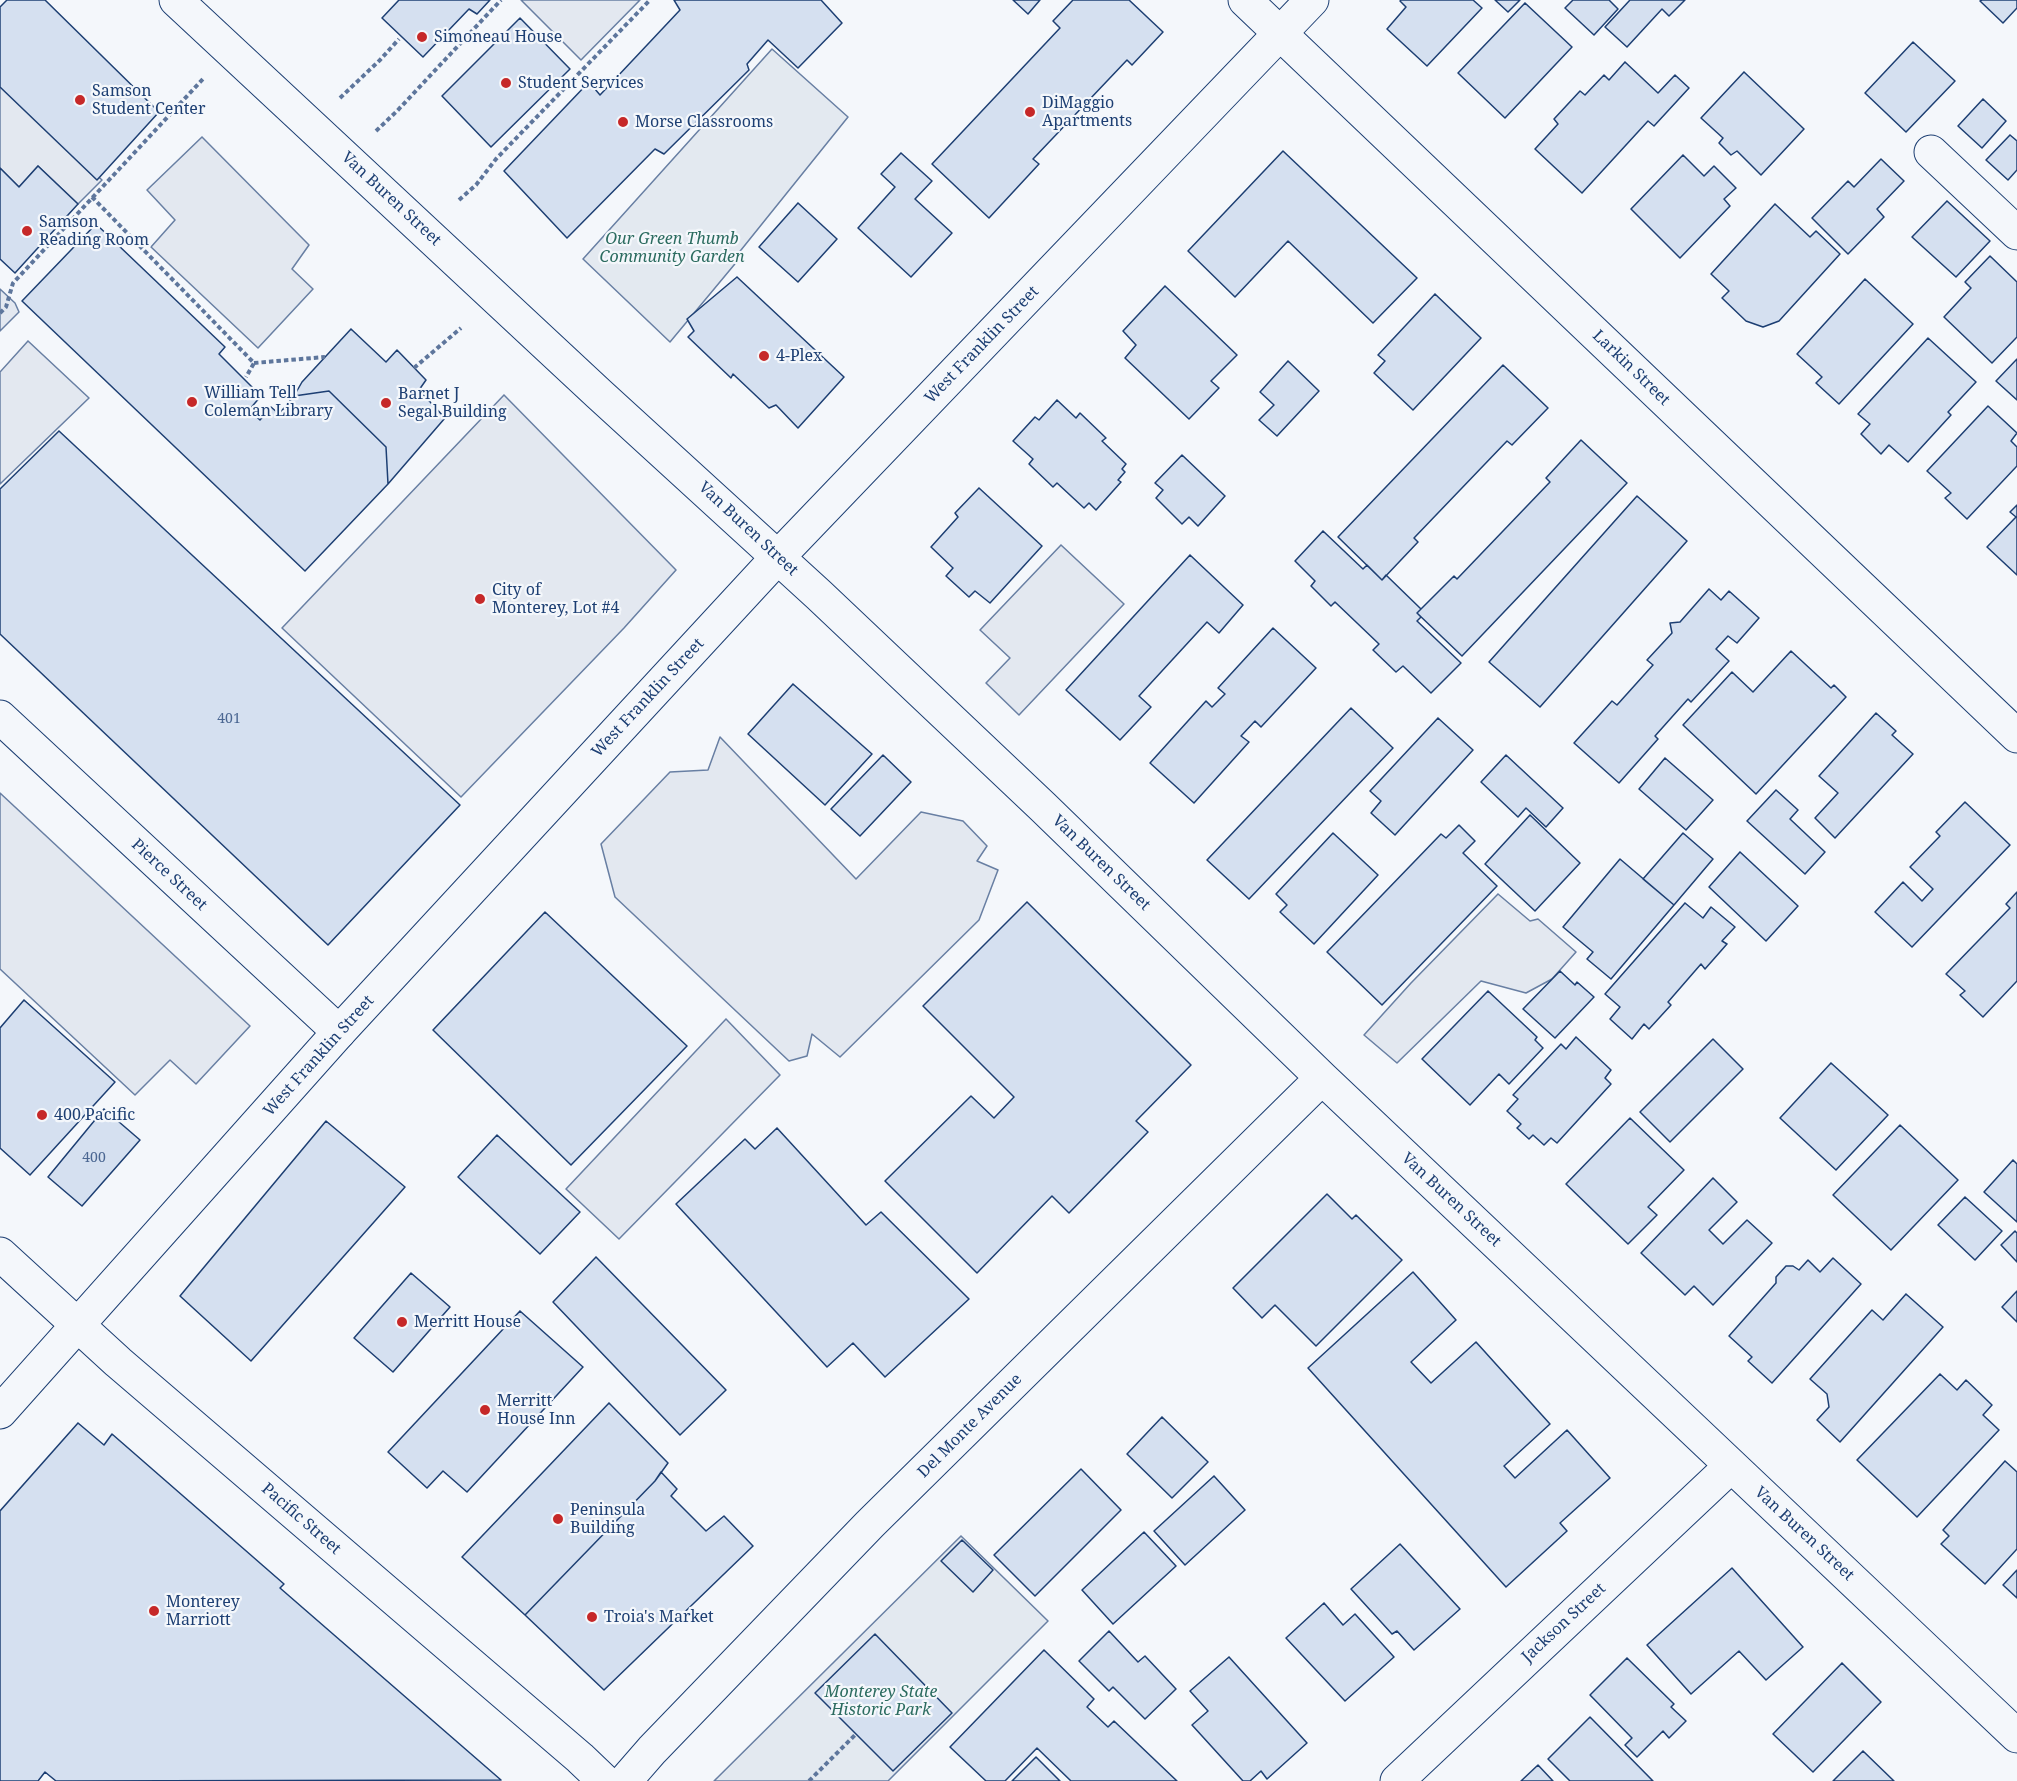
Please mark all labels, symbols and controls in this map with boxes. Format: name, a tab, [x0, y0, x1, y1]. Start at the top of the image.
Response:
place label: Simoneau House	[434, 27, 562, 47]
marker: Simoneau House	[415, 30, 429, 44]
place label: Student Services	[518, 73, 644, 93]
marker: Student Services	[499, 76, 513, 90]
place label: Samson Student Center	[92, 81, 205, 119]
marker: Samson Student Center	[73, 93, 87, 107]
place label: DiMaggio Apartments	[1042, 93, 1132, 131]
marker: DiMaggio Apartments	[1023, 105, 1037, 119]
place label: Morse Classrooms	[635, 112, 773, 132]
marker: Morse Classrooms	[616, 115, 630, 129]
street label: Van Buren Street	[337, 148, 445, 250]
place label: Samson Reading Room	[39, 212, 149, 250]
marker: Samson Reading Room	[20, 224, 34, 238]
park label: Our Green Thumb Community Garden	[599, 229, 745, 267]
street label: West Franklin Street	[921, 282, 1043, 408]
street label: Larkin Street	[1588, 326, 1674, 410]
place label: 4-Plex	[776, 346, 822, 366]
marker: 4-Plex	[757, 349, 771, 363]
place label: William Tell Coleman Library	[204, 383, 333, 421]
place label: Barnet J Segal Building	[398, 384, 507, 422]
marker: William Tell Coleman Library	[185, 395, 199, 409]
marker: Barnet J Segal Building	[379, 396, 393, 410]
street label: Van Buren Street	[694, 478, 802, 580]
place label: City of Monterey, Lot #4	[492, 580, 619, 618]
marker: City of Monterey, Lot #4	[473, 592, 487, 606]
street label: West Franklin Street	[588, 634, 708, 762]
house number: 401	[217, 711, 241, 727]
street label: Van Buren Street	[1048, 811, 1154, 915]
street label: Pierce Street	[127, 835, 211, 915]
street label: West Franklin Street	[260, 992, 378, 1120]
place label: 400 Pacific	[54, 1105, 135, 1125]
marker: 400 Pacific	[35, 1108, 49, 1122]
street label: Van Buren Street	[1397, 1149, 1505, 1251]
house number: 400	[82, 1150, 106, 1166]
place label: Merritt House	[414, 1312, 521, 1332]
marker: Merritt House	[395, 1315, 409, 1329]
street label: Del Monte Avenue	[914, 1370, 1026, 1482]
place label: Merritt House Inn	[497, 1391, 576, 1429]
marker: Merritt House Inn	[478, 1403, 492, 1417]
street label: Pacific Street	[257, 1479, 345, 1559]
street label: Van Buren Street	[1750, 1483, 1858, 1585]
place label: Peninsula Building	[570, 1500, 645, 1538]
marker: Peninsula Building	[551, 1512, 565, 1526]
street label: Jackson Street	[1518, 1579, 1610, 1667]
place label: Monterey Marriott	[166, 1592, 240, 1630]
marker: Monterey Marriott	[147, 1604, 161, 1618]
place label: Troia's Market	[604, 1607, 714, 1627]
marker: Troia's Market	[585, 1610, 599, 1624]
park label: Monterey State Historic Park	[825, 1682, 937, 1720]

